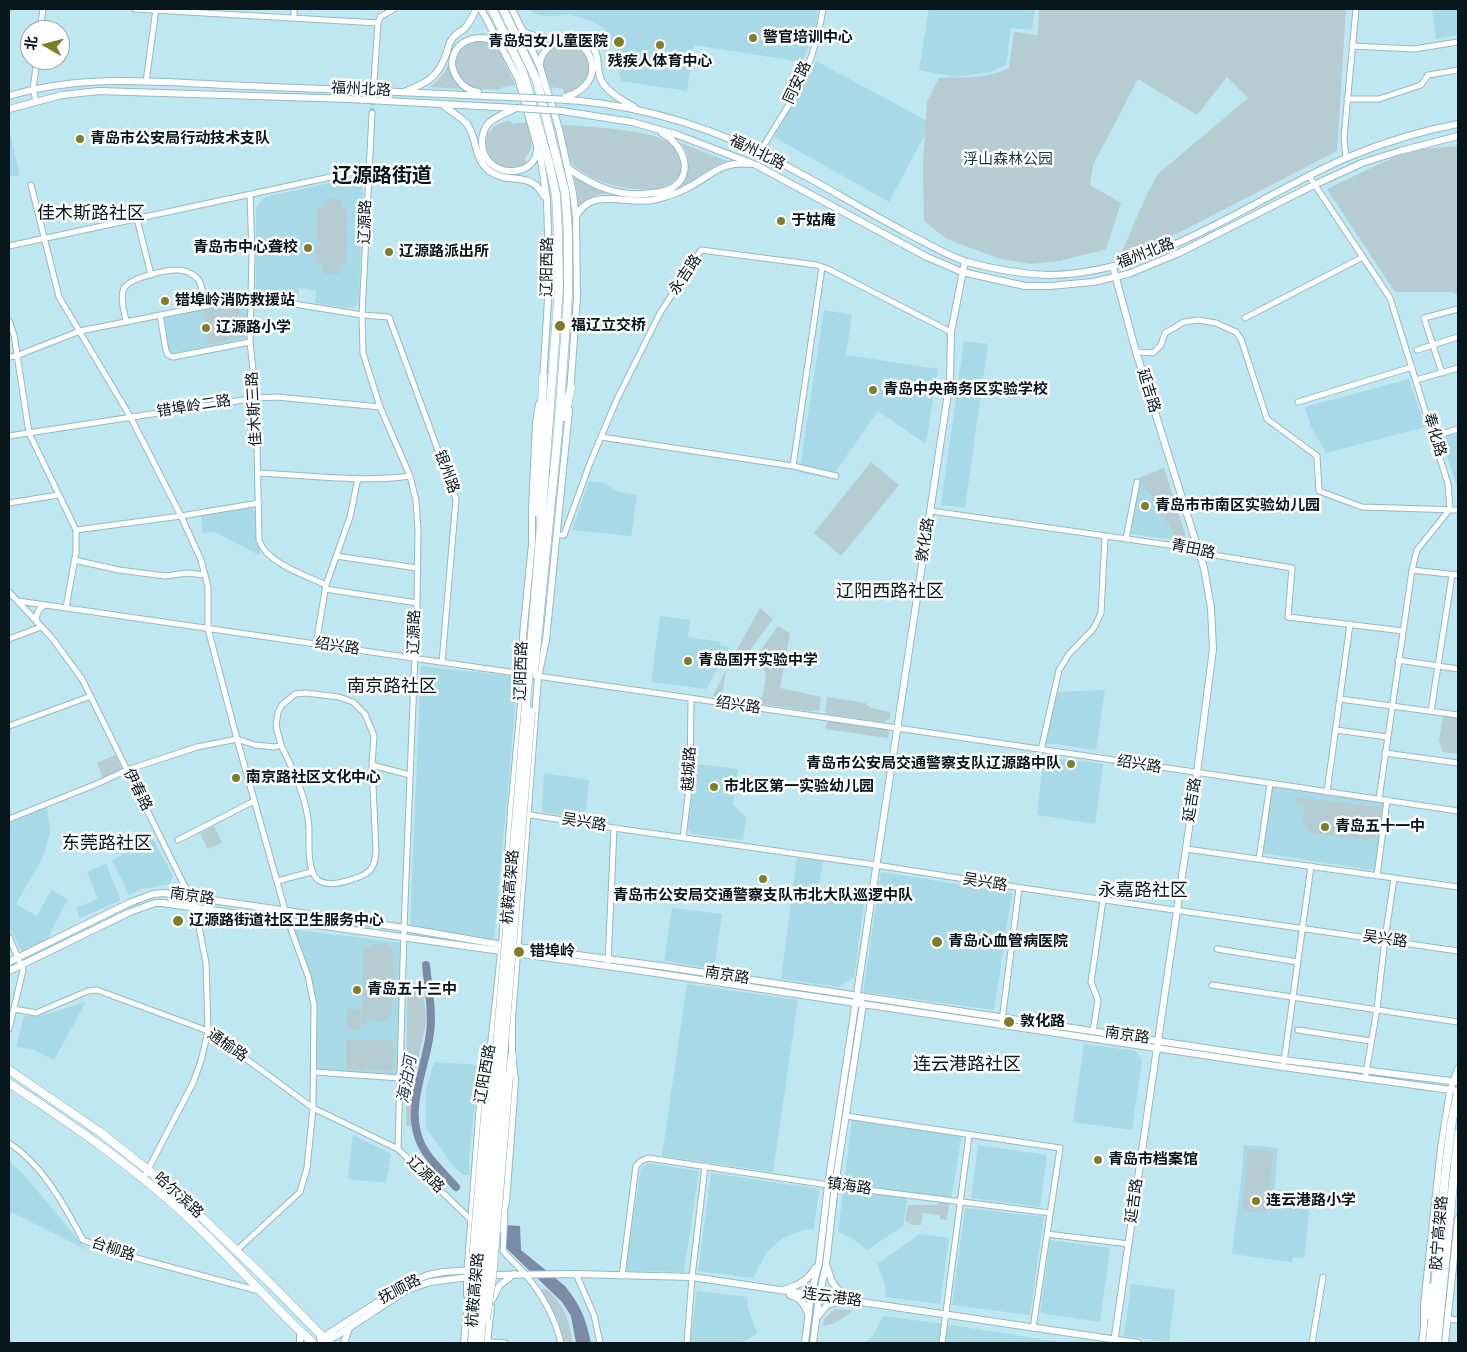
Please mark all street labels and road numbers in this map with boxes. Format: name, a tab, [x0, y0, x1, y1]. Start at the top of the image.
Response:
street label: 同安路	[780, 59, 816, 107]
street label: 福州北路	[331, 79, 391, 101]
street label: 福州北路	[726, 132, 788, 174]
street label: 辽源路	[356, 199, 376, 245]
street label: 福州北路	[1115, 235, 1177, 273]
street label: 辽阳西路	[538, 237, 558, 297]
street label: 永吉路	[666, 251, 706, 299]
street label: 延吉路	[1133, 367, 1163, 415]
street label: 佳木斯三路	[244, 371, 266, 447]
street label: 错埠岭二路	[156, 392, 232, 422]
street label: 奉化路	[1419, 411, 1449, 459]
street label: 银州路	[430, 448, 462, 496]
street label: 敦化路	[914, 516, 938, 564]
street label: 青田路	[1169, 537, 1217, 563]
street label: 辽源路	[405, 609, 425, 655]
street label: 绍兴路	[313, 635, 361, 659]
street label: 辽阳西路	[512, 641, 532, 701]
street label: 绍兴路	[714, 694, 762, 718]
street label: 越城路	[680, 746, 700, 792]
street label: 绍兴路	[1115, 753, 1163, 777]
street label: 伊春路	[119, 766, 155, 814]
street label: 延吉路	[1181, 776, 1205, 824]
street label: 吴兴路	[560, 811, 608, 835]
street label: 杭鞍高架路	[499, 849, 523, 925]
street label: 吴兴路	[961, 871, 1009, 895]
street label: 南京路	[168, 885, 216, 909]
street label: 吴兴路	[1361, 928, 1409, 952]
street label: 南京路	[703, 964, 751, 988]
street label: 南京路	[1103, 1024, 1151, 1048]
street label: 通榆路	[203, 1026, 251, 1066]
street label: 辽阳西路	[472, 1043, 500, 1105]
street label: 辽源路	[403, 1153, 447, 1197]
street label: 哈尔滨路	[150, 1169, 206, 1223]
street label: 镇海路	[825, 1175, 873, 1199]
street label: 延吉路	[1123, 1177, 1147, 1225]
street label: 胶宁高架路	[1428, 1195, 1452, 1271]
street label: 台柳路	[89, 1234, 137, 1266]
street label: 杭鞍高架路	[464, 1252, 488, 1328]
street label: 抚顺路	[376, 1271, 424, 1309]
street label: 连云港路	[801, 1285, 863, 1311]

